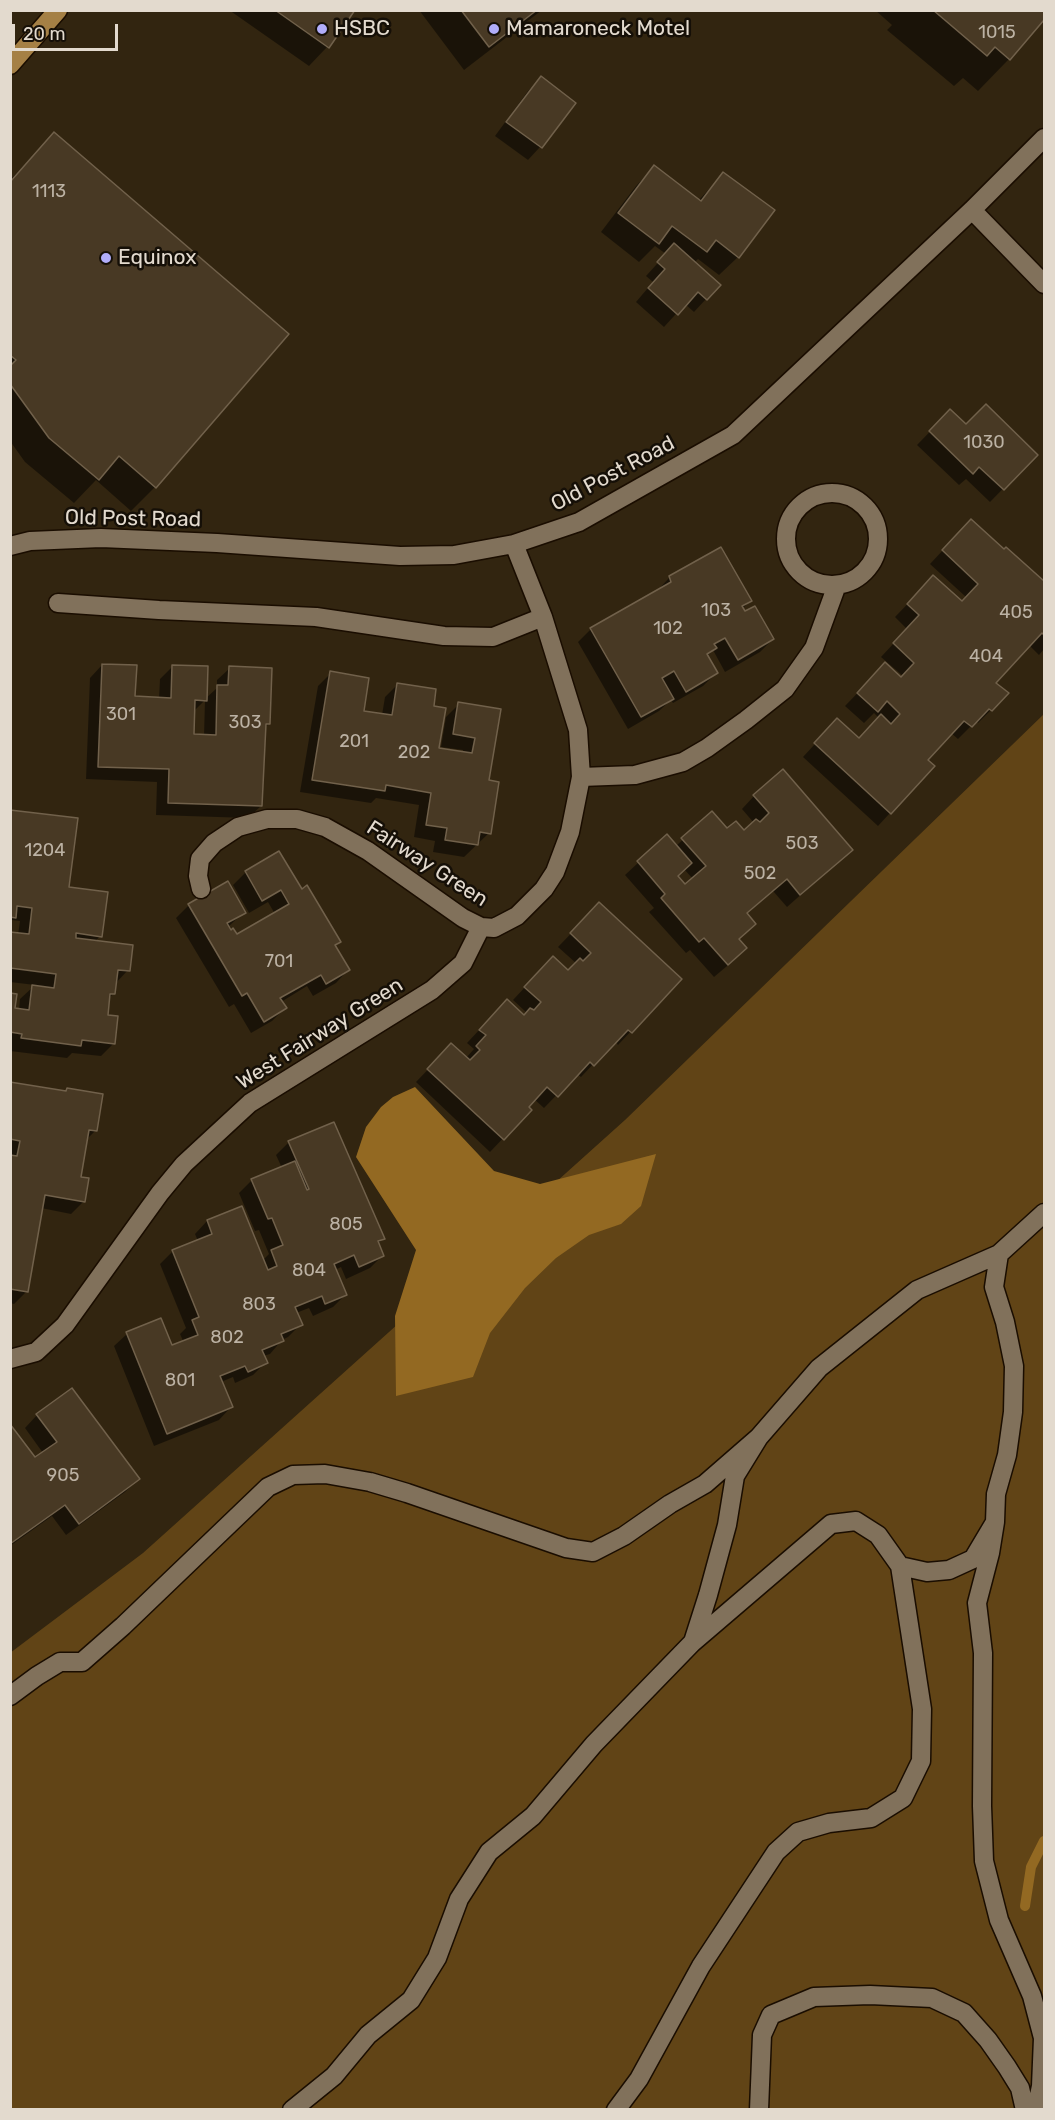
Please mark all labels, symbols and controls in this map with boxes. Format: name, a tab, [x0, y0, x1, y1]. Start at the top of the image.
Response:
scale bar	[15, 12, 122, 50]
place label: HSBC	[334, 16, 390, 42]
place label: Mamaroneck Motel	[506, 16, 690, 42]
marker: HSBC	[315, 22, 329, 36]
marker: Mamaroneck Motel	[487, 22, 501, 36]
house number: 1015	[978, 22, 1016, 44]
text: 20 m	[23, 23, 65, 45]
house number: 1113	[32, 181, 66, 203]
place label: Equinox	[118, 245, 197, 271]
marker: Equinox	[99, 251, 113, 265]
street label: Old Post Road	[547, 431, 679, 517]
house number: 1030	[963, 432, 1005, 454]
street label: Old Post Road	[65, 505, 201, 533]
house number: 103	[701, 600, 731, 622]
house number: 405	[999, 602, 1033, 624]
house number: 102	[653, 618, 683, 640]
house number: 404	[969, 646, 1003, 668]
house number: 301	[106, 704, 136, 726]
house number: 303	[228, 712, 262, 734]
house number: 201	[339, 731, 369, 753]
house number: 202	[398, 742, 430, 764]
street label: Fairway Green	[362, 816, 492, 912]
house number: 503	[786, 833, 818, 855]
house number: 1204	[25, 840, 65, 862]
house number: 502	[744, 863, 776, 885]
house number: 701	[265, 951, 293, 973]
street label: West Fairway Green	[232, 973, 408, 1095]
house number: 805	[329, 1214, 363, 1236]
house number: 804	[292, 1260, 326, 1282]
house number: 803	[242, 1294, 276, 1316]
house number: 802	[210, 1327, 244, 1349]
house number: 801	[165, 1370, 195, 1392]
house number: 905	[47, 1465, 79, 1487]

